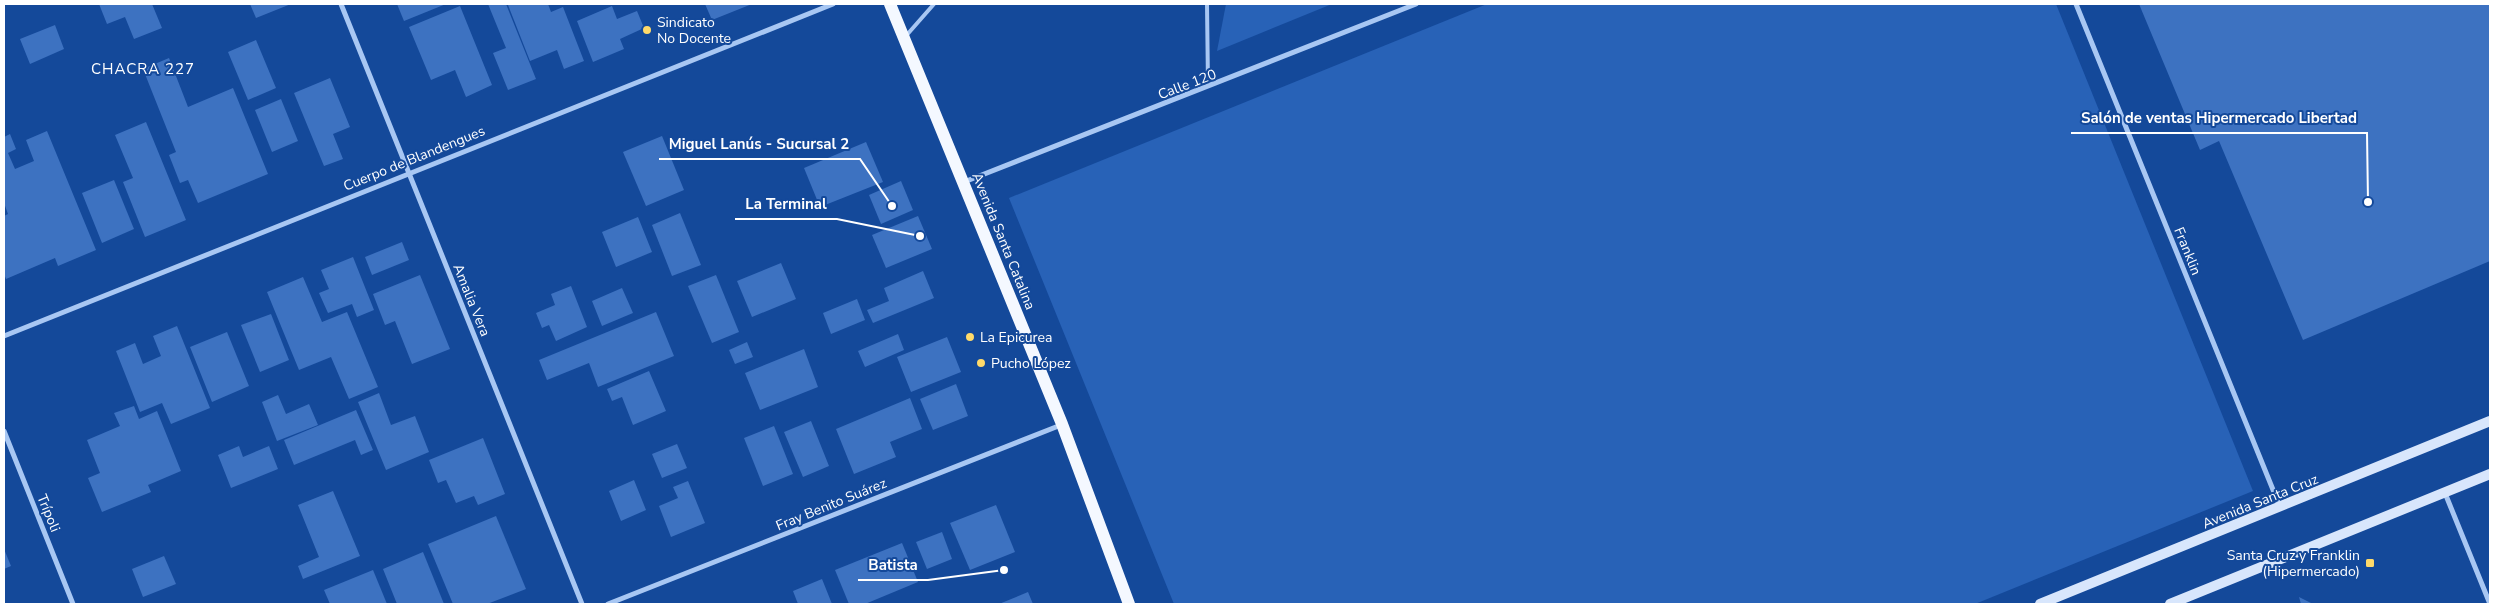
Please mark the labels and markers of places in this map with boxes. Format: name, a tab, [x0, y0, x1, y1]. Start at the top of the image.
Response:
place label: Sindicato No Docente	[657, 13, 731, 48]
marker: Sindicato No Docente	[641, 24, 653, 36]
callout: Salón de ventas Hipermercado Libertad	[2071, 103, 2367, 133]
callout: Miguel Lanús - Sucursal 2	[659, 129, 860, 159]
callout: La Terminal	[735, 189, 837, 219]
place label: La Epicurea	[980, 328, 1052, 347]
marker: La Epicurea	[964, 331, 976, 343]
place label: Pucho López	[991, 354, 1071, 373]
marker: Pucho López	[975, 357, 987, 369]
place label: Santa Cruz y Franklin (Hipermercado)	[2227, 546, 2360, 581]
callout: Batista	[858, 550, 928, 580]
marker: Santa Cruz y Franklin (Hipermercado)	[2364, 557, 2376, 569]

